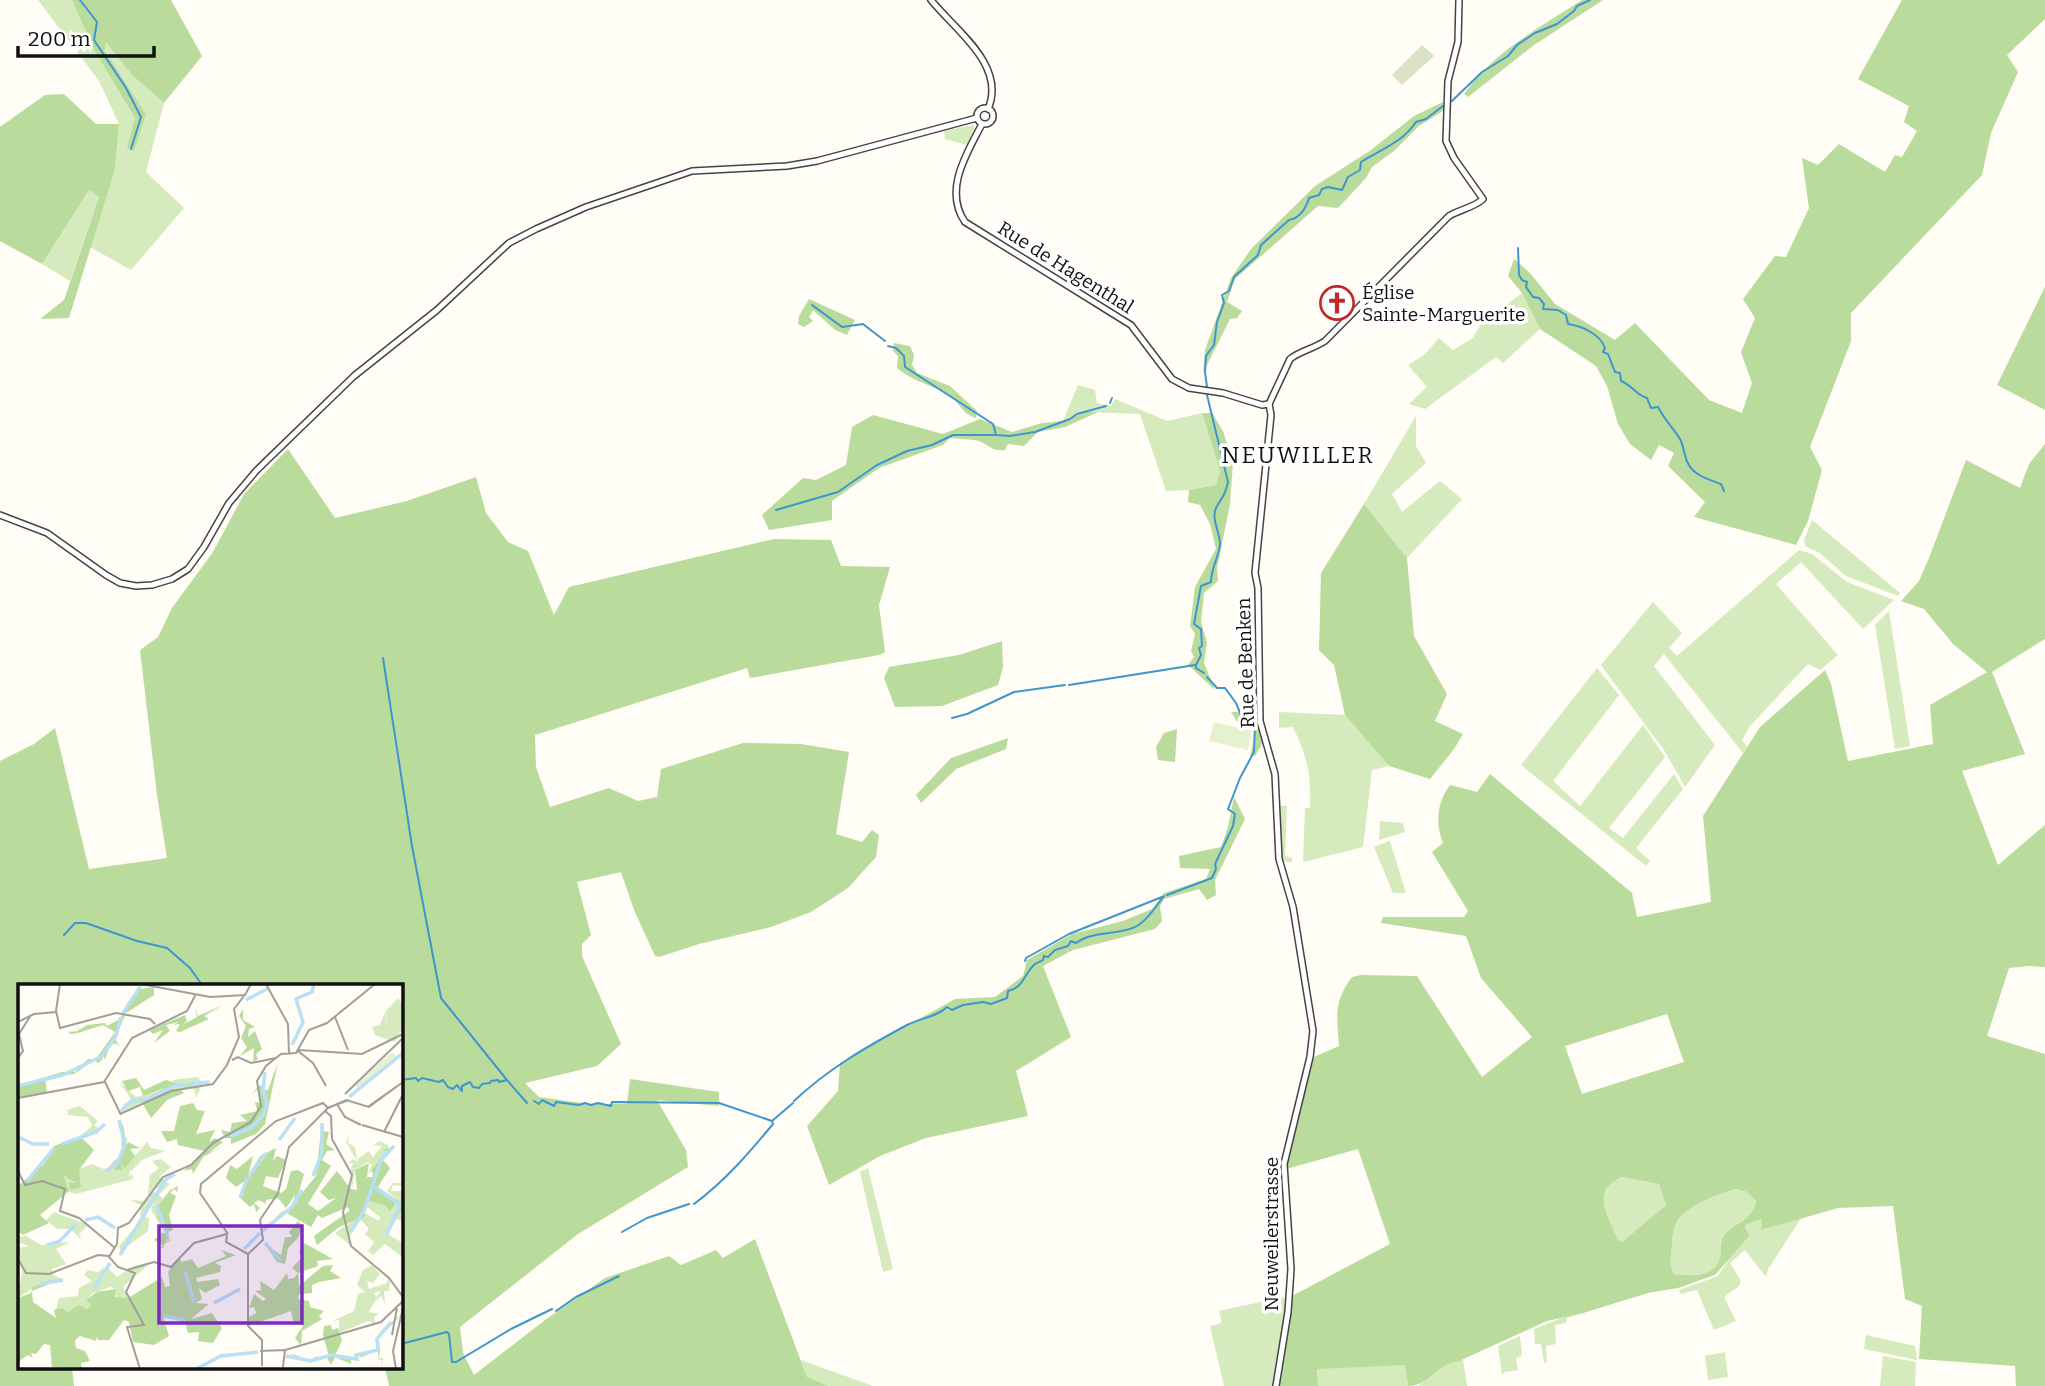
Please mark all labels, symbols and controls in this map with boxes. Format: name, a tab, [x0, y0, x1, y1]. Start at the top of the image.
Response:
scale bar	[18, 14, 154, 58]
text: 200 m	[28, 26, 91, 52]
street label: Rue de Hagenthal	[993, 216, 1138, 319]
place label: Église Sainte-Marguerite	[1362, 281, 1525, 326]
church icon: Église Sainte-Marguerite	[1318, 284, 1356, 322]
district label: NEUWILLER	[1221, 441, 1375, 469]
street label: Rue de Benken	[1232, 597, 1259, 729]
inset map	[18, 984, 402, 1368]
street label: Neuweilerstrasse	[1260, 1157, 1283, 1311]

